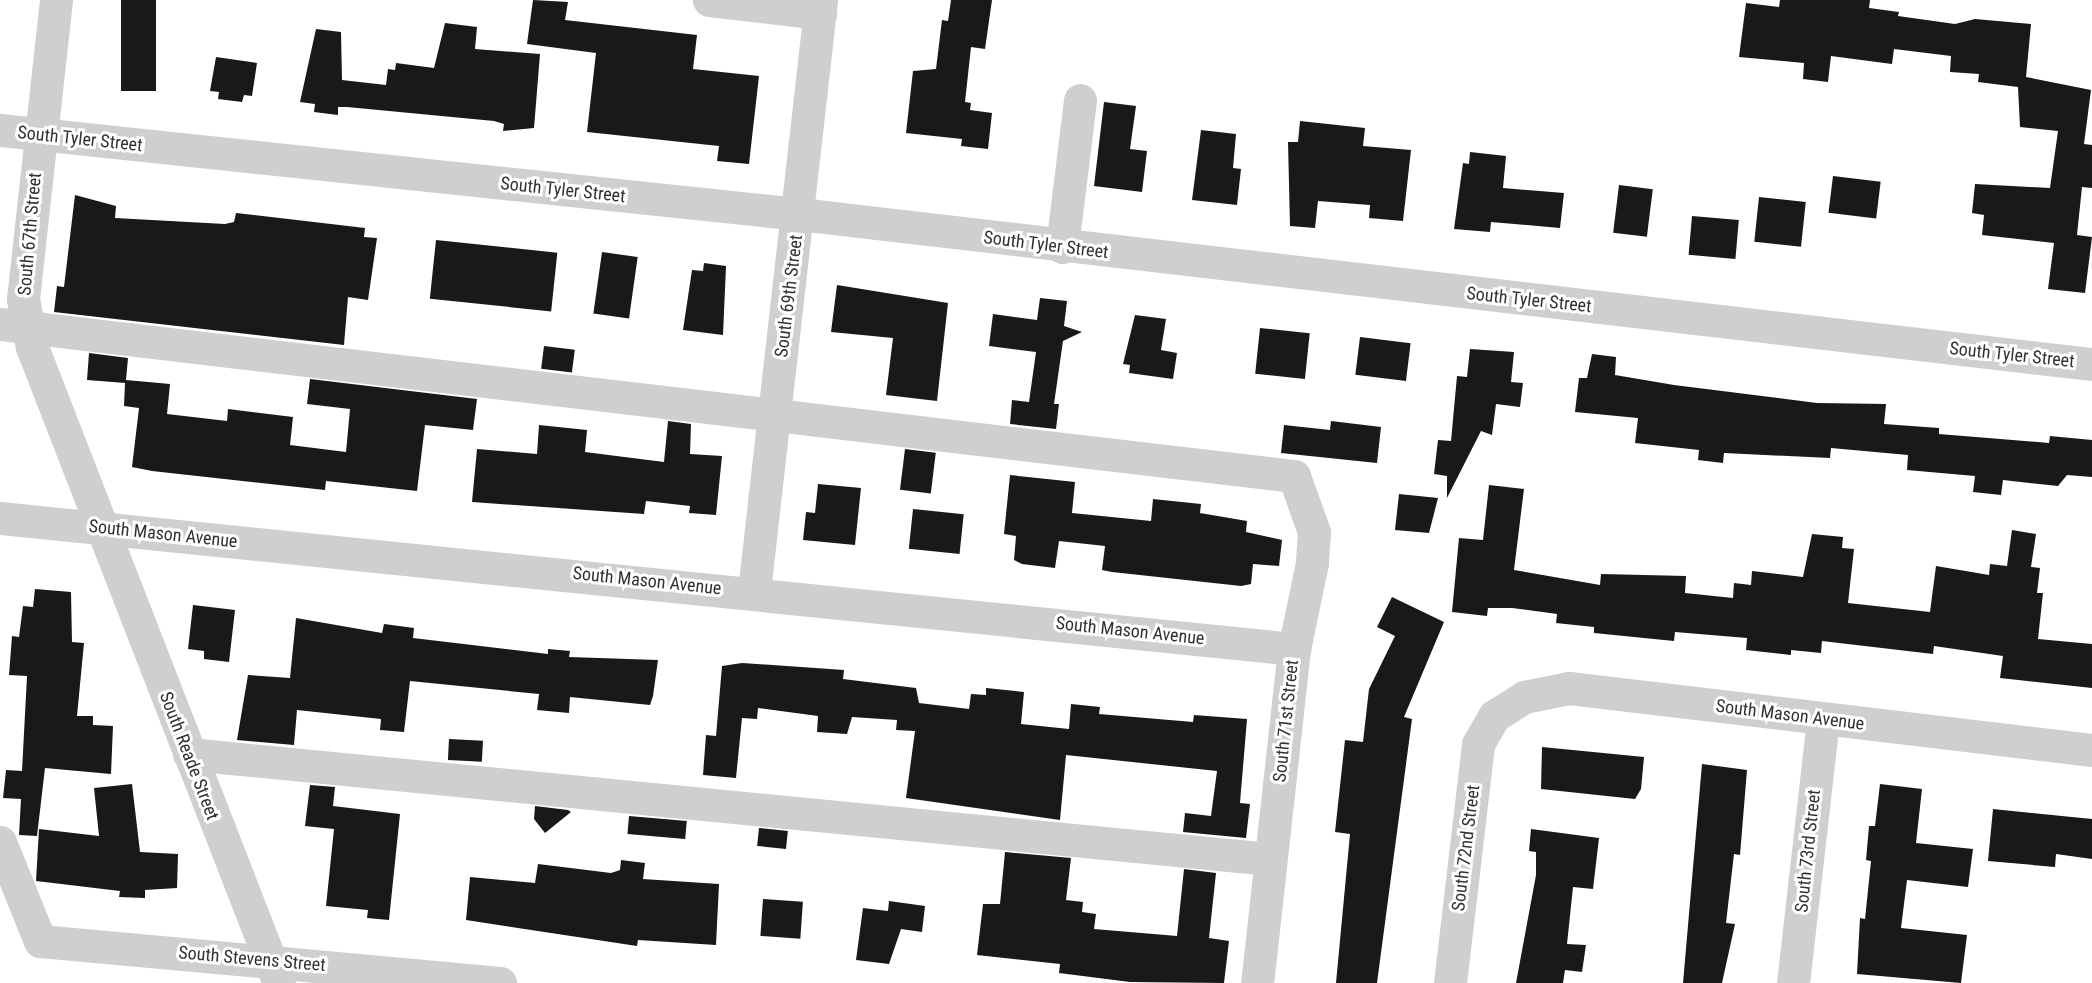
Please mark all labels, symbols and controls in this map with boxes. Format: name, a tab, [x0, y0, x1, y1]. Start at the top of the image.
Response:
street label: South Tyler Street	[16, 122, 144, 156]
street label: South 67th Street	[14, 172, 46, 296]
street label: South Tyler Street	[499, 173, 627, 207]
street label: South Tyler Street	[982, 227, 1110, 263]
street label: South 69th Street	[771, 233, 807, 359]
street label: South Tyler Street	[1465, 283, 1593, 317]
street label: South Tyler Street	[1948, 338, 2076, 372]
street label: South Mason Avenue	[88, 515, 238, 553]
street label: South Mason Avenue	[572, 562, 722, 600]
street label: South Mason Avenue	[1055, 612, 1205, 650]
street label: South 71st Street	[1269, 659, 1303, 783]
street label: South Reade Street	[155, 689, 223, 823]
street label: South Mason Avenue	[1715, 695, 1865, 735]
street label: South 72nd Street	[1448, 784, 1484, 912]
street label: South 73rd Street	[1791, 788, 1825, 914]
street label: South Stevens Street	[178, 942, 326, 976]

